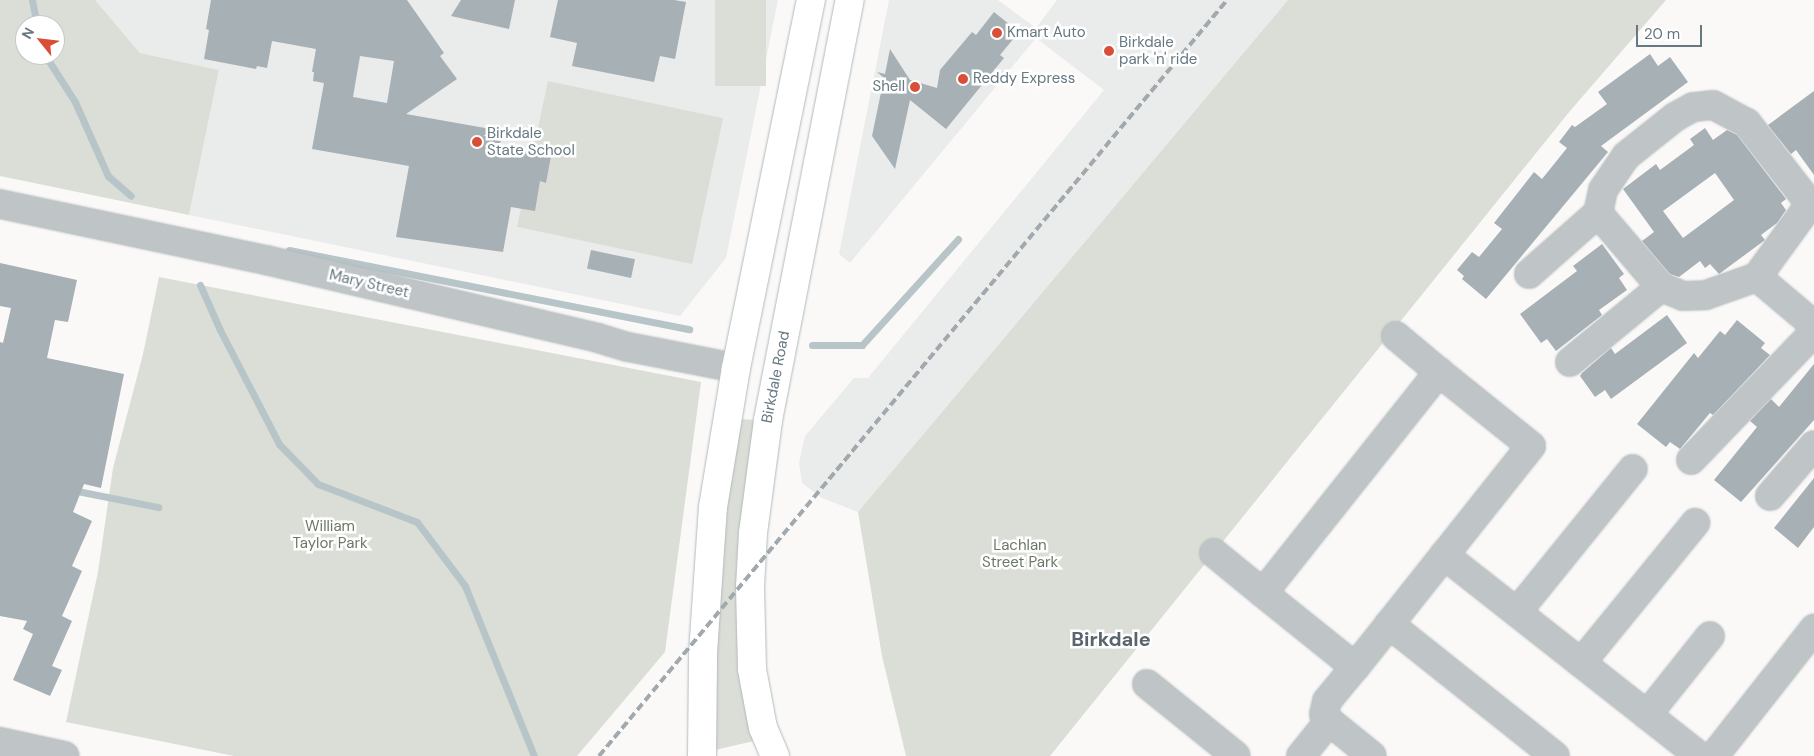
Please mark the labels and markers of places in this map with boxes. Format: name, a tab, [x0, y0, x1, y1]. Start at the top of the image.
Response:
place label: Kmart Auto	[1007, 24, 1086, 42]
marker: Kmart Auto	[991, 27, 1003, 39]
place label: Birkdale park 'n' ride	[1119, 33, 1197, 68]
marker: Birkdale park 'n' ride	[1103, 45, 1115, 57]
place label: Reddy Express	[973, 70, 1075, 88]
marker: Reddy Express	[957, 73, 969, 85]
place label: Shell	[872, 78, 905, 96]
marker: Shell	[909, 81, 921, 93]
place label: Birkdale State School	[487, 124, 575, 159]
marker: Birkdale State School	[471, 136, 483, 148]

